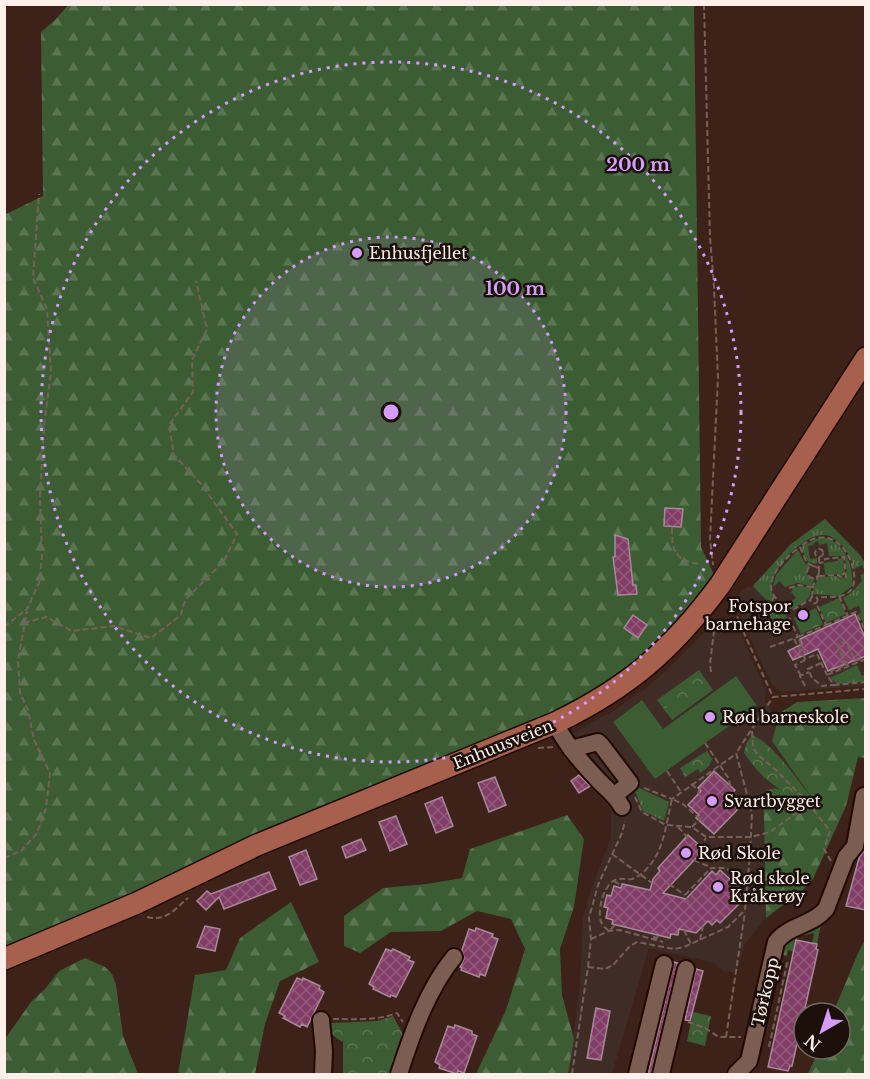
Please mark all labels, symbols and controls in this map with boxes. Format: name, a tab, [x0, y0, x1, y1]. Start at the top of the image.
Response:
text: 200 m	[606, 154, 670, 176]
place label: Enhusfjellet	[369, 243, 467, 263]
marker: Enhusfjellet	[350, 246, 364, 260]
text: 100 m	[485, 278, 545, 300]
centre of rings	[381, 402, 401, 422]
place label: Fotspor barnehage	[704, 596, 791, 634]
marker: Fotspor barnehage	[796, 608, 810, 622]
place label: Rød barneskole	[722, 707, 849, 727]
marker: Rød barneskole	[703, 710, 717, 724]
street label: Enhuusveien	[450, 715, 556, 773]
place label: Svartbygget	[724, 791, 821, 811]
marker: Svartbygget	[705, 794, 719, 808]
place label: Rød Skole	[698, 843, 781, 863]
marker: Rød Skole	[679, 846, 693, 860]
place label: Rød skole Kråkerøy	[730, 868, 810, 906]
marker: Rød skole Kråkerøy	[711, 880, 725, 894]
street label: Tørkopp	[747, 955, 783, 1029]
north arrow	[792, 1001, 852, 1061]
text: N	[800, 1030, 825, 1055]

